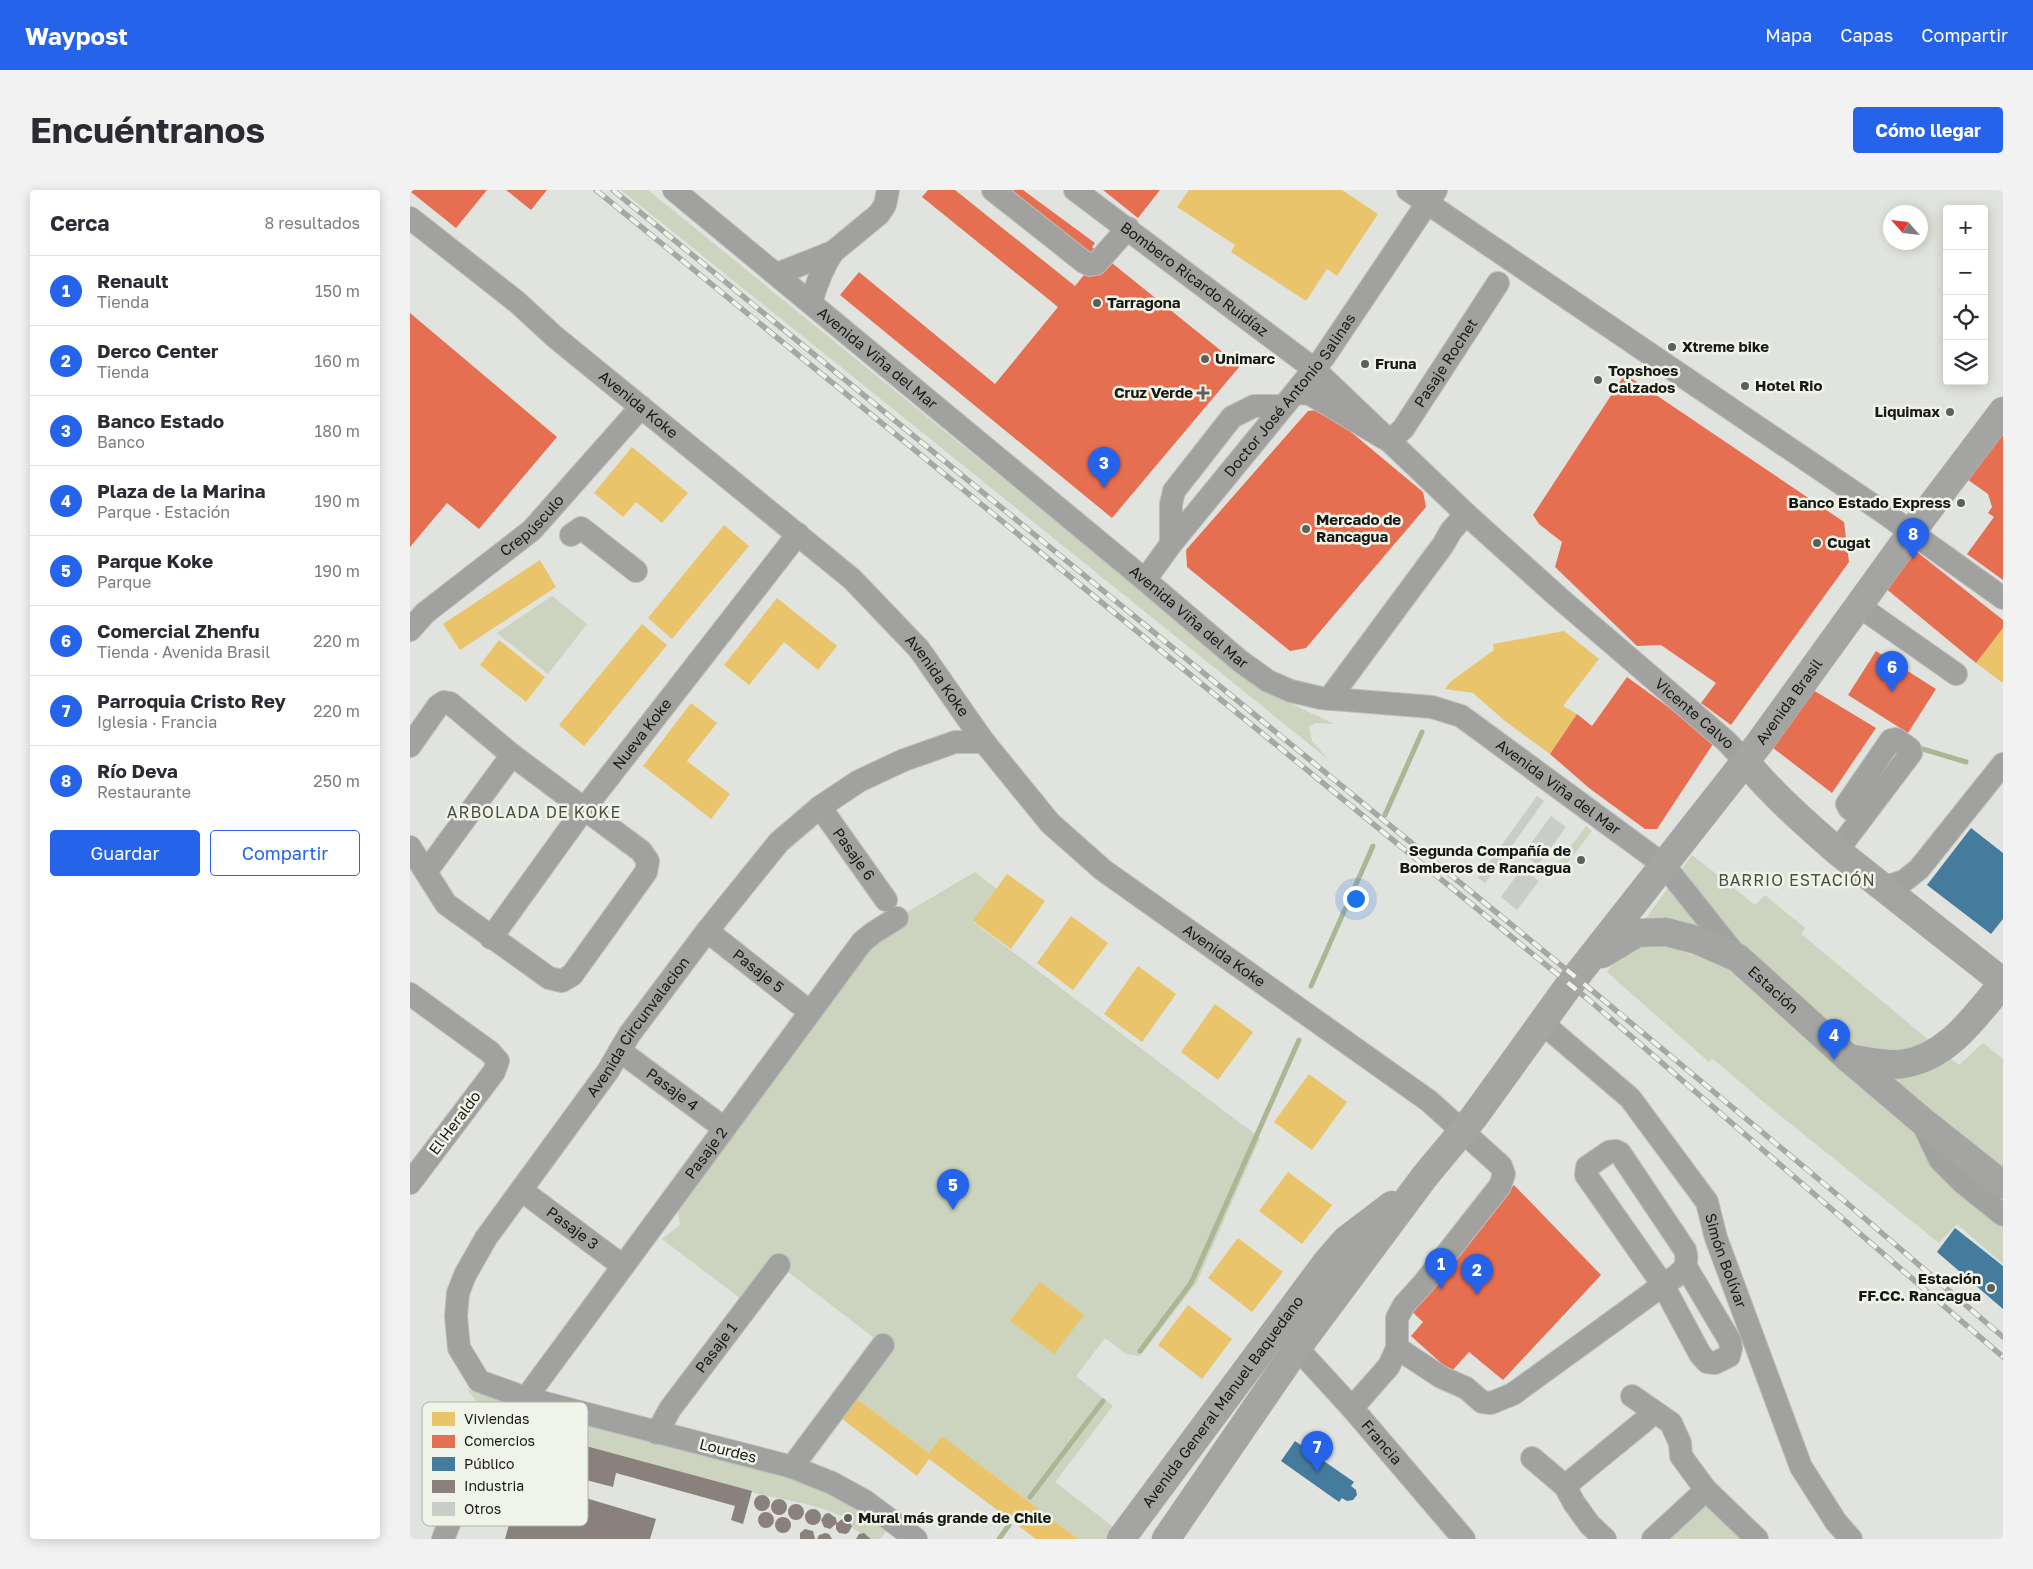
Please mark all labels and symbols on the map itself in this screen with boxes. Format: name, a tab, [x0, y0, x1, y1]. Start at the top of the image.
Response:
north arrow	[1883, 205, 1928, 250]
street label: Bombero Ricardo Ruidíaz	[1117, 217, 1272, 340]
place label: Tarragona	[1107, 293, 1181, 311]
marker: Tarragona	[1091, 297, 1103, 309]
street label: Avenida Viña del Mar	[814, 303, 942, 412]
street label: Doctor José Antonio Salinas	[1220, 309, 1359, 480]
street label: Pasaje Rochet	[1410, 315, 1480, 410]
place label: Xtreme bike	[1682, 337, 1769, 355]
marker: Xtreme bike	[1666, 341, 1678, 353]
place label: Unimarc	[1215, 349, 1276, 367]
marker: Unimarc	[1199, 353, 1211, 365]
place label: Fruna	[1375, 354, 1417, 372]
marker: Fruna	[1359, 358, 1371, 370]
place label: Topshoes Calzados	[1608, 361, 1679, 396]
street label: Avenida Koke	[596, 366, 682, 442]
marker: Topshoes Calzados	[1592, 374, 1604, 386]
place label: Hotel Rio	[1755, 376, 1822, 394]
marker: Hotel Rio	[1739, 380, 1751, 392]
place label: Cruz Verde	[1114, 383, 1193, 401]
marker: Cruz Verde	[1197, 387, 1209, 399]
place label: Liquimax	[1875, 402, 1940, 420]
marker: Liquimax	[1944, 406, 1956, 418]
pin: 3	[1088, 447, 1120, 488]
street label: Crepúsculo	[496, 491, 567, 560]
place label: Banco Estado Express	[1788, 493, 1951, 511]
marker: Banco Estado Express	[1955, 497, 1967, 509]
place label: Mercado de Rancagua	[1316, 510, 1401, 545]
pin: 8	[1897, 518, 1929, 559]
marker: Mercado de Rancagua	[1300, 523, 1312, 535]
place label: Cugat	[1827, 533, 1871, 551]
marker: Cugat	[1811, 537, 1823, 549]
street label: Avenida Viña del Mar	[1126, 561, 1252, 672]
street label: Avenida Koke	[902, 630, 974, 720]
pin: 6	[1876, 651, 1908, 692]
street label: Avenida Brasil	[1751, 655, 1826, 748]
street label: Vicente Calvo	[1652, 674, 1738, 752]
street label: Nueva Koke	[608, 694, 675, 773]
street label: Avenida Viña del Mar	[1493, 735, 1625, 838]
district label: ARBOLADA DE KOKE	[447, 802, 621, 822]
street label: Pasaje 6	[830, 824, 879, 883]
place label: Segunda Compañía de Bomberos de Rancagua	[1399, 841, 1571, 876]
marker: Segunda Compañía de Bomberos de Rancagua	[1575, 854, 1587, 866]
district label: BARRIO ESTACIÓN	[1718, 870, 1876, 890]
your location	[1343, 886, 1369, 912]
street label: Avenida Koke	[1180, 920, 1270, 991]
street label: Pasaje 5	[730, 945, 788, 996]
street label: Avenida Circunvalacion	[582, 953, 693, 1100]
street label: Estación	[1745, 962, 1803, 1017]
pin: 4	[1818, 1019, 1850, 1060]
street label: Pasaje 4	[643, 1064, 702, 1114]
street label: El Heraldo	[424, 1087, 484, 1158]
street label: Pasaje 2	[681, 1123, 731, 1182]
pin: 5	[937, 1169, 969, 1210]
street label: Pasaje 3	[544, 1202, 602, 1253]
street label: Simón Bolívar	[1702, 1211, 1751, 1310]
pin: 1	[1425, 1248, 1457, 1289]
pin: 2	[1461, 1254, 1493, 1295]
place label: Estación FF.CC. Rancagua	[1858, 1269, 1981, 1304]
marker: Estación FF.CC. Rancagua	[1985, 1282, 1997, 1294]
street label: Avenida General Manuel Baquedano	[1138, 1292, 1307, 1511]
street label: Pasaje 1	[691, 1319, 740, 1376]
legend	[422, 1402, 588, 1526]
text: Viviendas	[464, 1410, 529, 1427]
street label: Francia	[1358, 1416, 1406, 1468]
pin: 7	[1301, 1431, 1333, 1472]
text: Comercios	[464, 1432, 535, 1449]
street label: Lourdes	[698, 1434, 759, 1466]
text: Público	[464, 1455, 515, 1472]
text: Industria	[464, 1477, 524, 1494]
text: Otros	[464, 1500, 501, 1517]
place label: Mural más grande de Chile	[858, 1508, 1051, 1526]
marker: Mural más grande de Chile	[842, 1512, 854, 1524]

